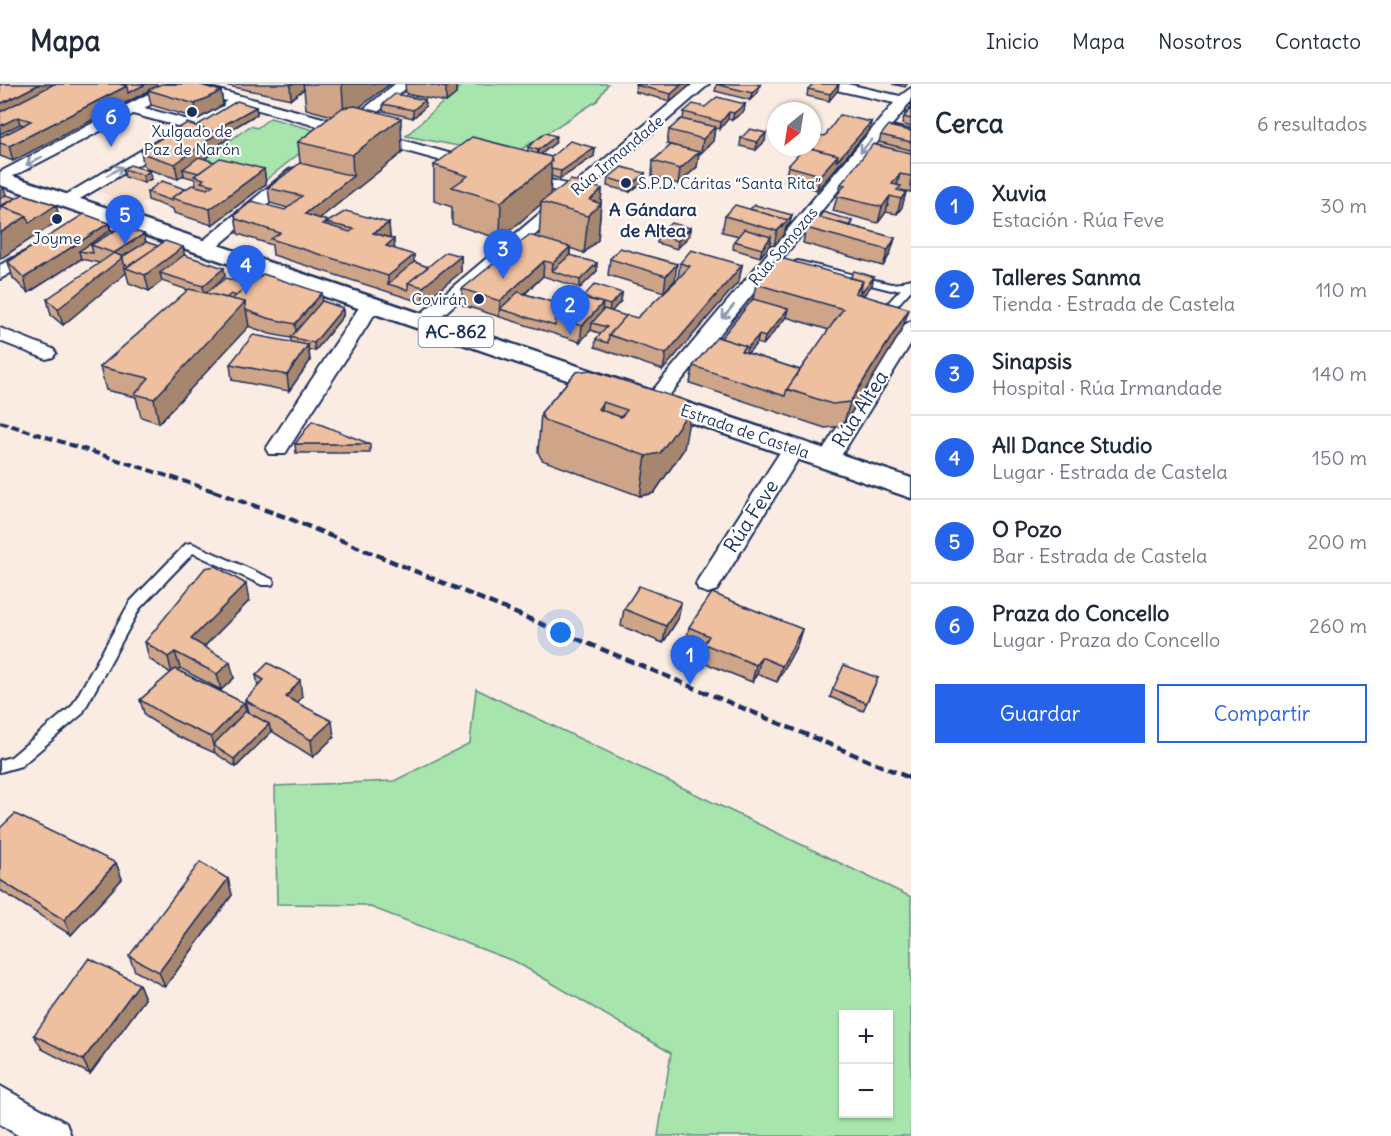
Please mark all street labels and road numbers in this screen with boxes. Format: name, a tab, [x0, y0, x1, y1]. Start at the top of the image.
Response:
street label: Rúa Irmandade	[567, 111, 667, 199]
street label: Rúa Somozas	[744, 202, 822, 290]
road number: AC-862	[418, 317, 494, 347]
street label: Rúa Altea	[826, 365, 893, 452]
street label: Estrada de Castela	[678, 400, 812, 462]
street label: Rúa Feve	[718, 475, 783, 557]

